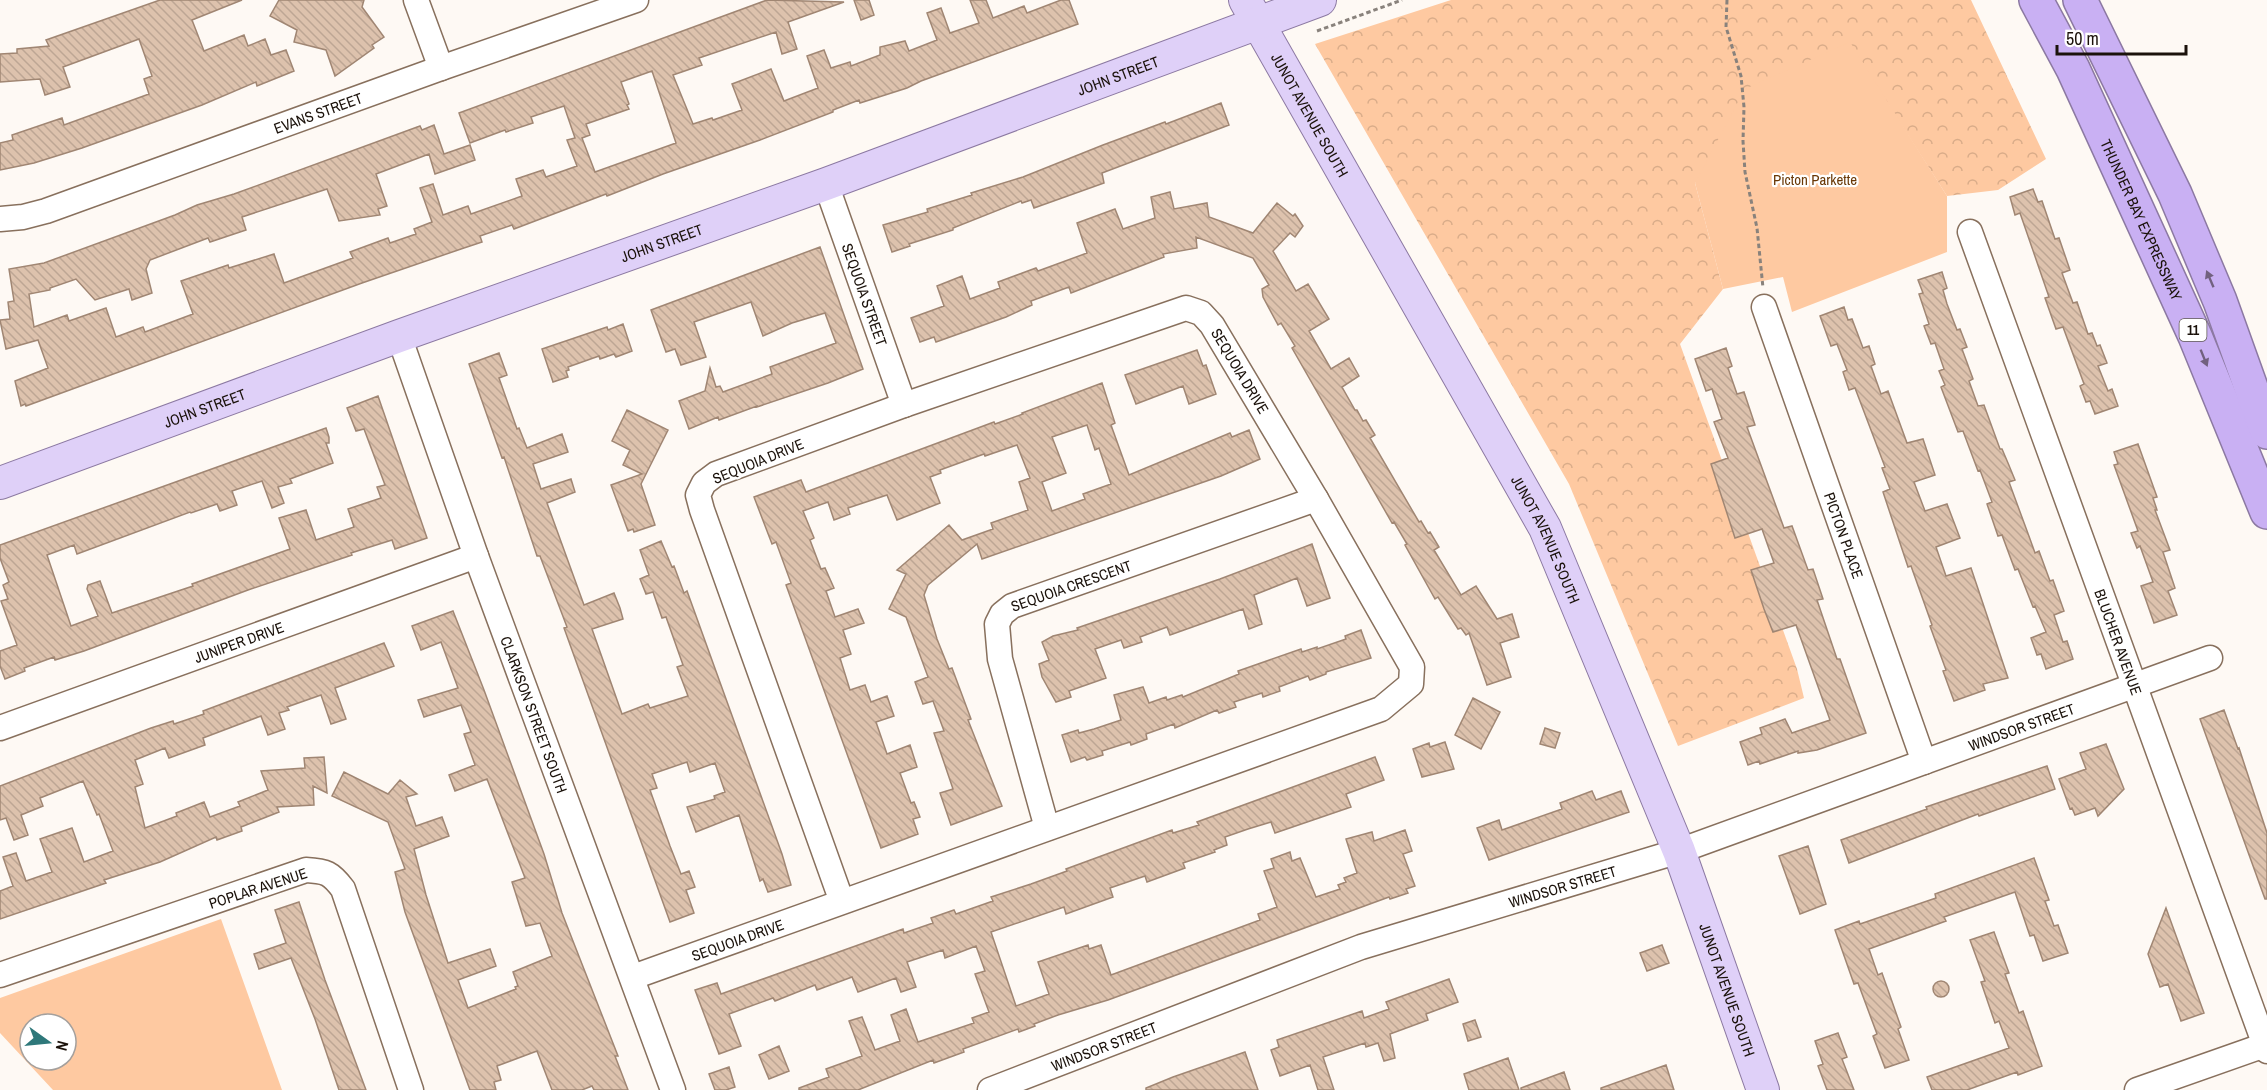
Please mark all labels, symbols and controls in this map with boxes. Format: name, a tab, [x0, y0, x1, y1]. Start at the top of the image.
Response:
scale bar	[2057, 18, 2186, 56]
text: 50 m	[2066, 26, 2099, 51]
street label: JUNOT AVENUE SOUTH	[1267, 49, 1354, 181]
street label: JOHN STREET	[1074, 50, 1162, 100]
street label: EVANS STREET	[271, 87, 366, 138]
street label: THUNDER BAY EXPRESSWAY	[2096, 136, 2188, 305]
park label: Picton Parkette	[1773, 169, 1857, 190]
street label: JOHN STREET	[618, 218, 706, 267]
street label: SEQUOIA STREET	[837, 240, 893, 349]
one-way arrow	[2205, 269, 2215, 287]
road number: 11	[2180, 319, 2206, 341]
street label: SEQUOIA DRIVE	[1206, 324, 1274, 418]
one-way arrow	[2199, 349, 2209, 367]
street label: JOHN STREET	[161, 383, 249, 432]
street label: SEQUOIA DRIVE	[709, 433, 807, 489]
street label: JUNOT AVENUE SOUTH	[1507, 471, 1586, 607]
street label: PICTON PLACE	[1819, 489, 1869, 581]
street label: SEQUOIA CRESCENT	[1008, 554, 1135, 616]
street label: BLUCHER AVENUE	[2090, 586, 2147, 698]
street label: JUNIPER DRIVE	[191, 616, 287, 667]
street label: CLARKSON STREET SOUTH	[496, 633, 573, 796]
street label: WINDSOR STREET	[1965, 698, 2078, 755]
street label: WINDSOR STREET	[1506, 860, 1619, 912]
street label: POPLAR AVENUE	[206, 862, 310, 914]
street label: SEQUOIA DRIVE	[689, 913, 786, 966]
street label: JUNOT AVENUE SOUTH	[1695, 920, 1761, 1059]
north arrow	[18, 1012, 78, 1072]
street label: WINDSOR STREET	[1048, 1016, 1160, 1076]
text: N	[51, 1038, 74, 1053]

